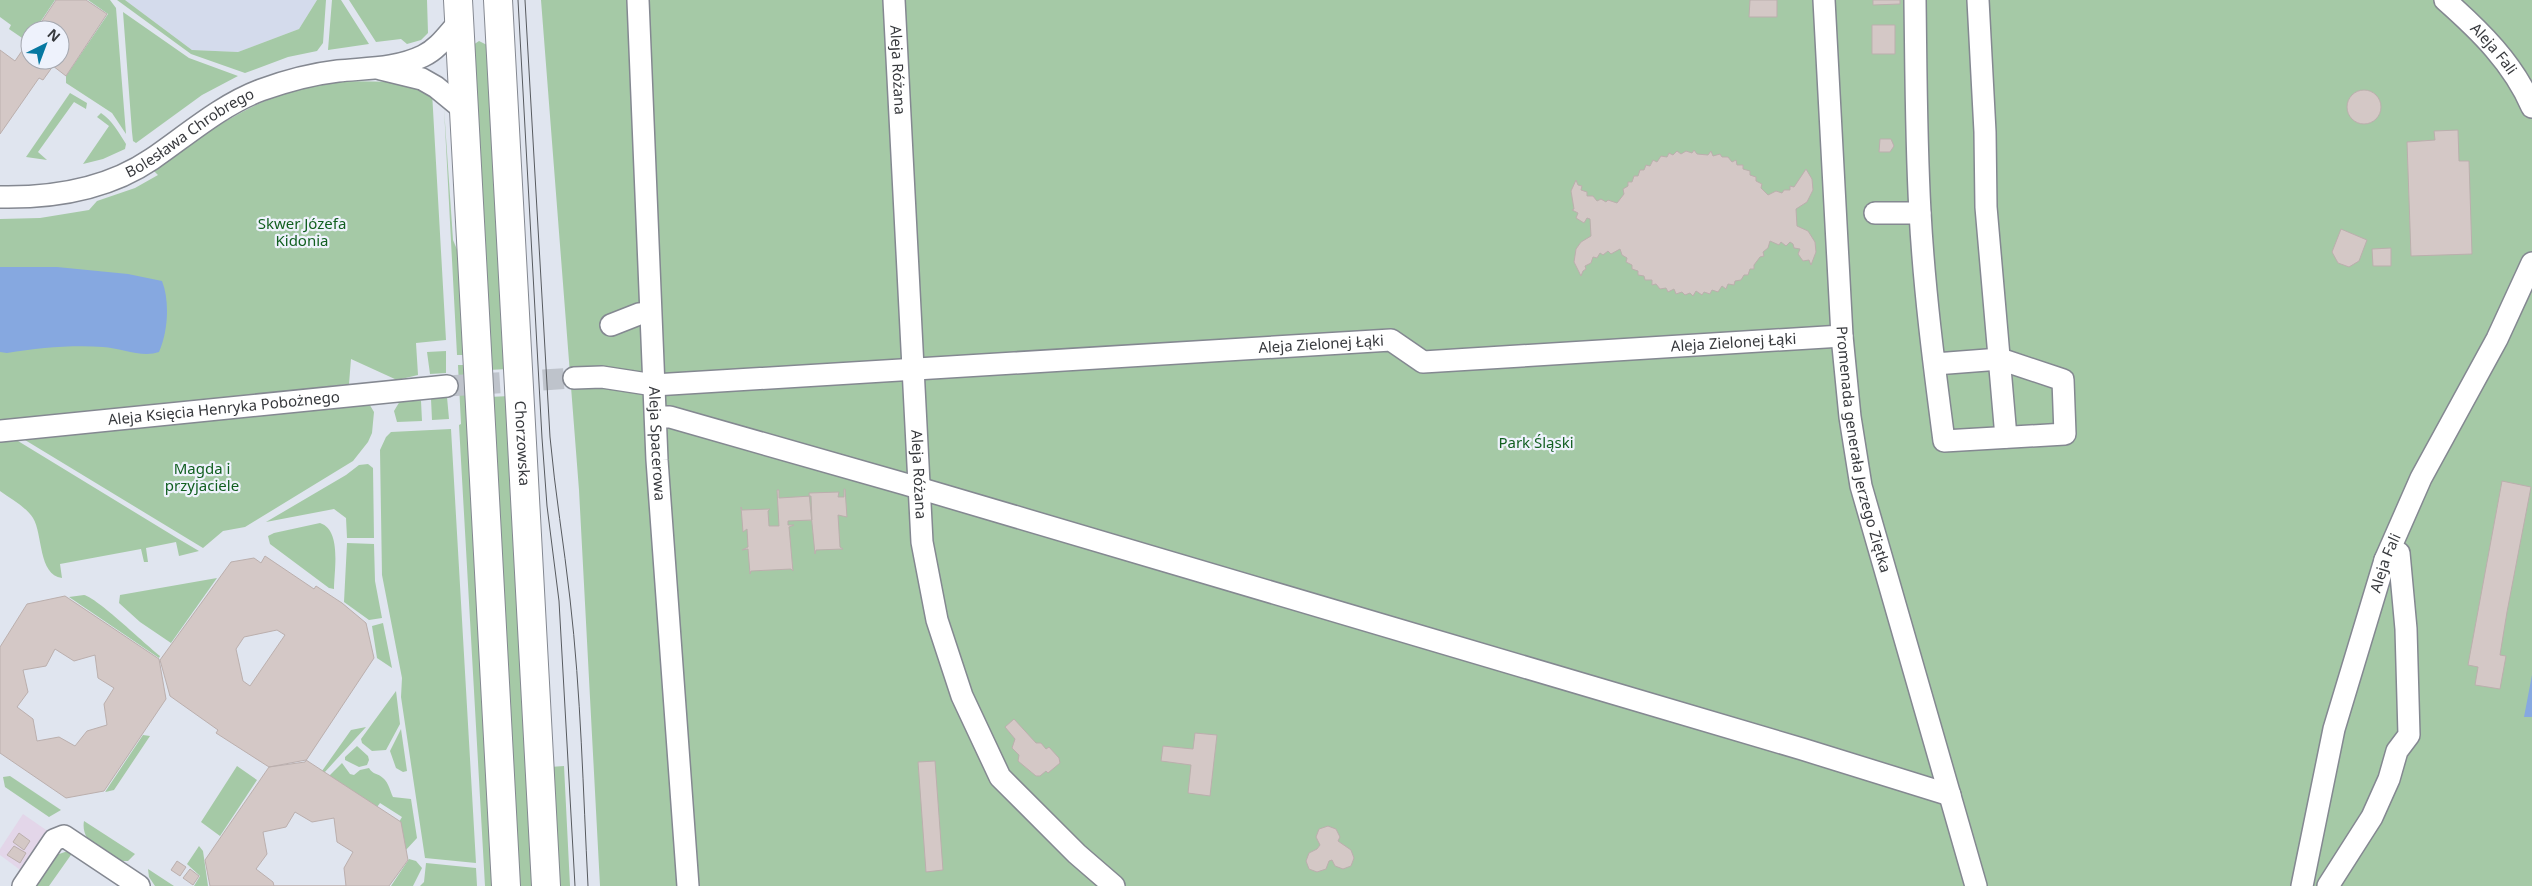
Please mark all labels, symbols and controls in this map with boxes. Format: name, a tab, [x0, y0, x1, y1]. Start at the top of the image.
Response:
street label: Aleja Fali	[2467, 18, 2522, 78]
north arrow	[20, 20, 70, 70]
text: N	[43, 24, 65, 46]
street label: Aleja Różana	[886, 25, 911, 115]
street label: Bolesława Chrobrego	[122, 83, 257, 182]
park label: Skwer Józefa Kidonia	[258, 213, 346, 250]
street label: Promenada generała Jerzego Ziętka	[1832, 325, 1896, 575]
street label: Aleja Zielonej Łąki	[1670, 328, 1797, 356]
street label: Aleja Zielonej Łąki	[1258, 329, 1384, 357]
street label: Aleja Księcia Henryka Pobożnego	[107, 386, 341, 429]
street label: Aleja Spacerowa	[645, 386, 671, 501]
street label: Chorzowska	[511, 400, 535, 486]
street label: Aleja Różana	[907, 429, 932, 520]
park label: Park Śląski	[1498, 432, 1574, 452]
park label: Magda i przyjaciele	[165, 458, 239, 495]
street label: Aleja Fali	[2365, 530, 2405, 595]

